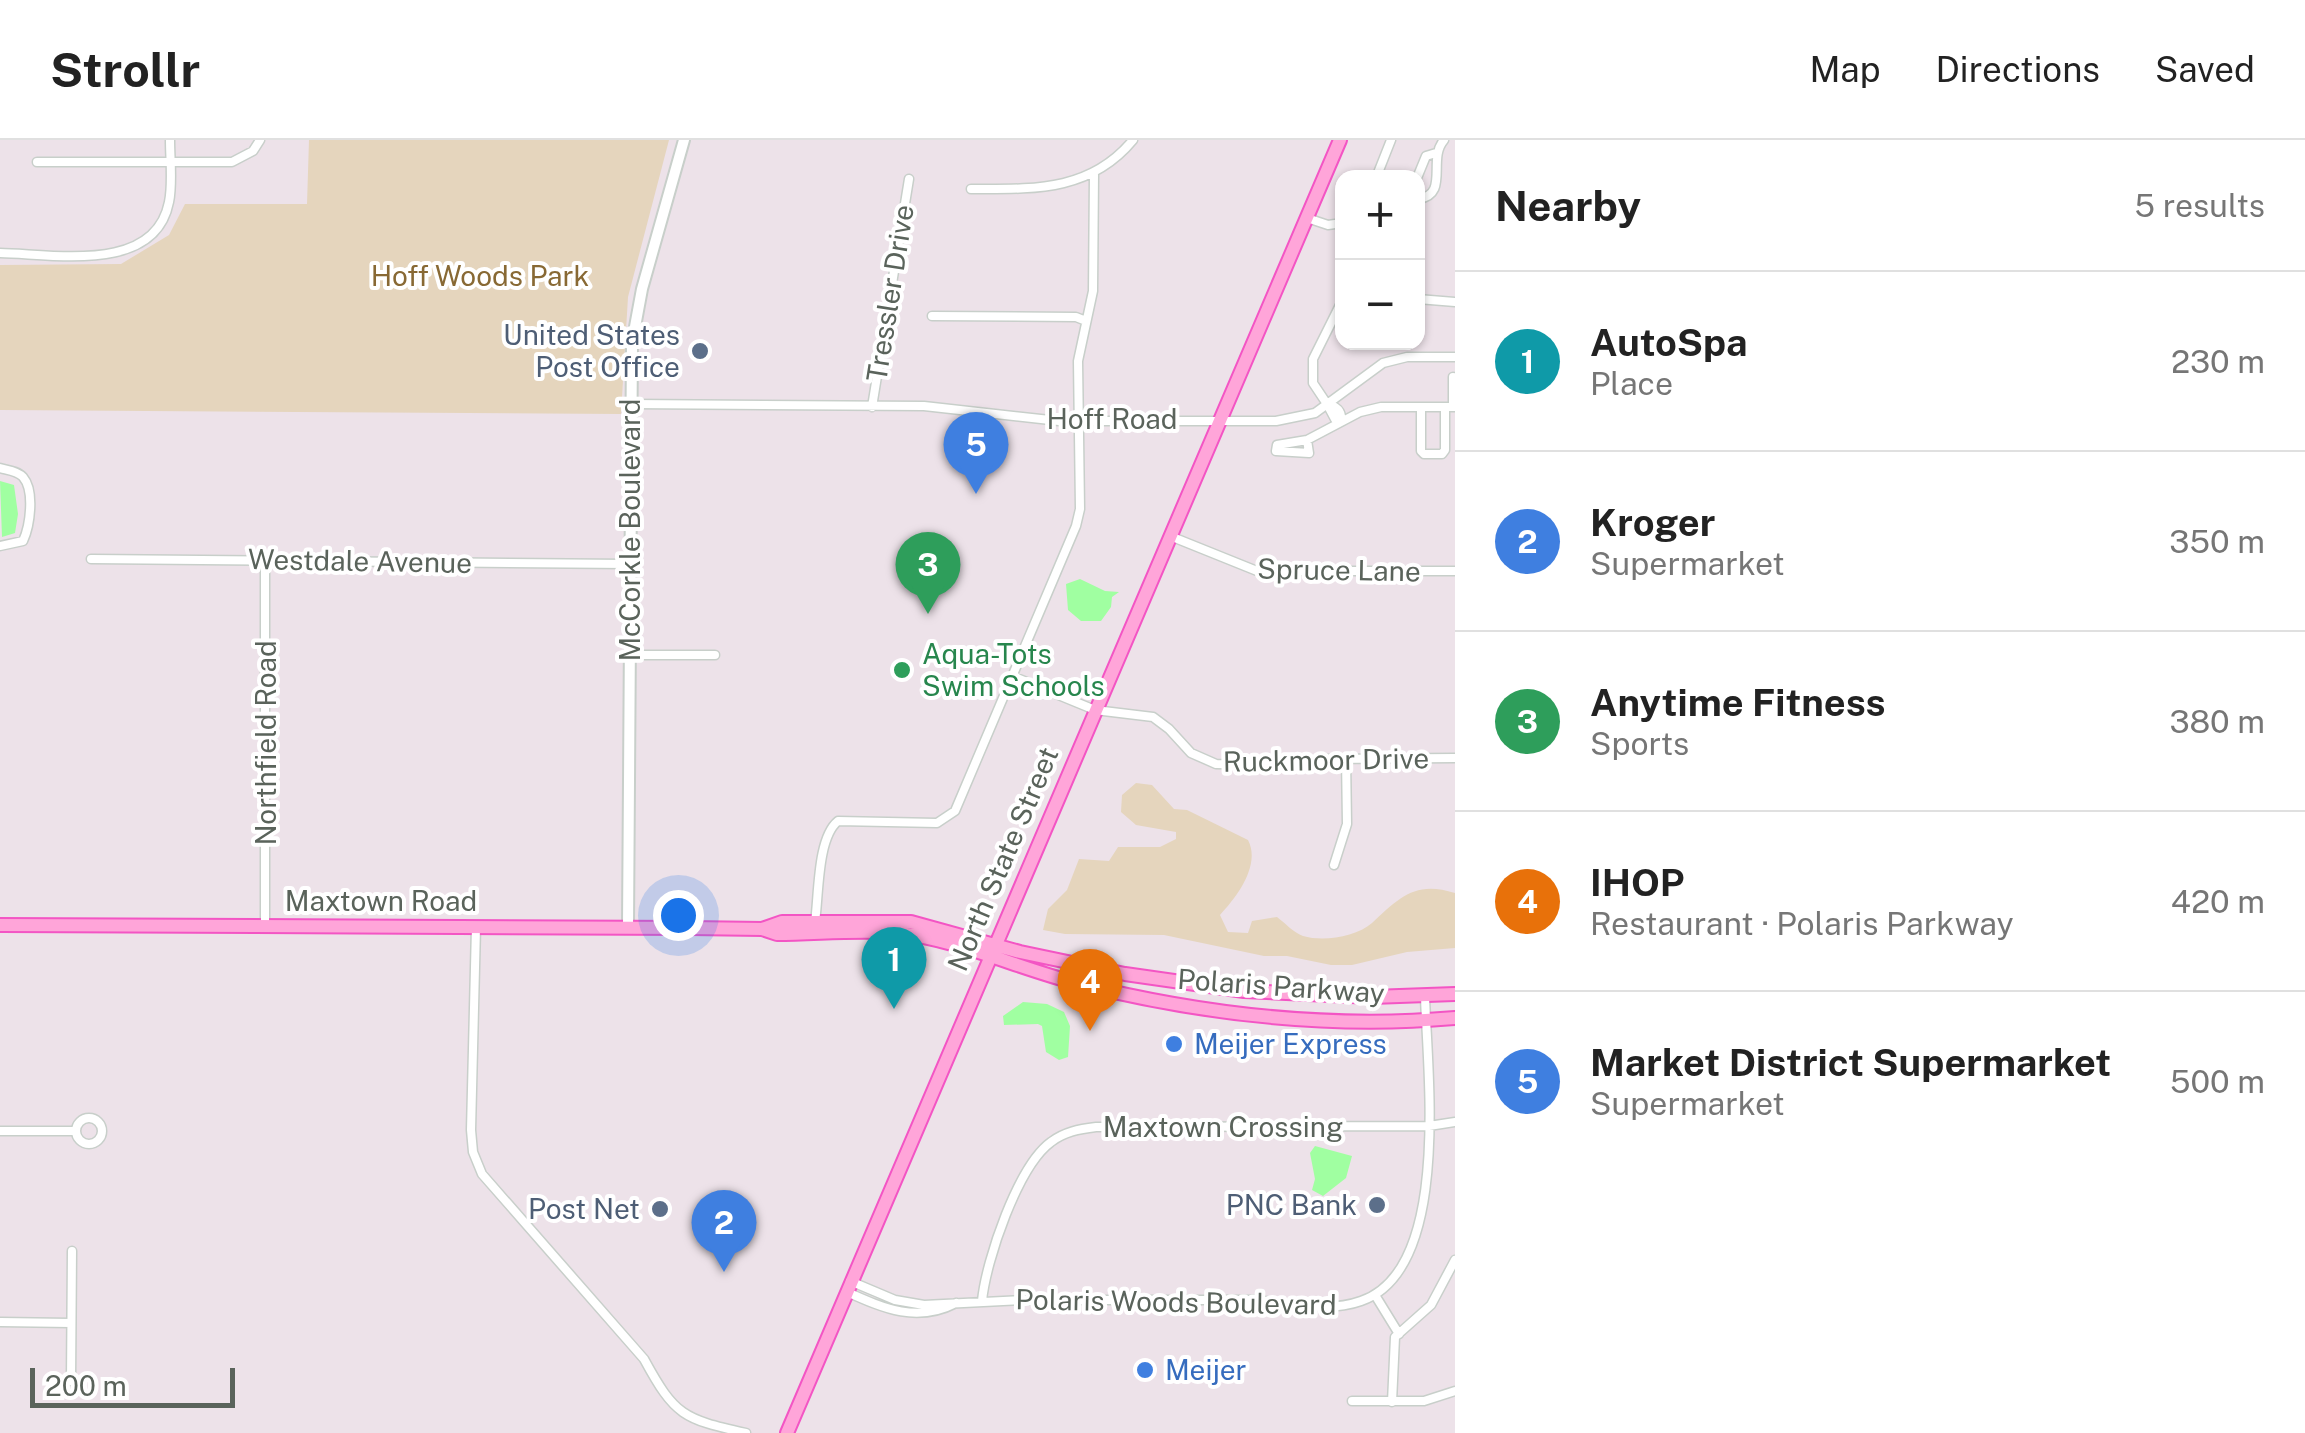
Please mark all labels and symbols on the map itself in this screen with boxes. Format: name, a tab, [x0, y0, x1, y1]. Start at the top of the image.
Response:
street label: Tressler Drive	[859, 202, 920, 384]
park label: Hoff Woods Park	[371, 259, 589, 292]
place label: United States Post Office	[503, 318, 680, 383]
marker: United States Post Office	[689, 340, 711, 362]
street label: McCorkle Boulevard	[613, 399, 646, 661]
street label: Hoff Road	[1046, 402, 1178, 435]
pin: 5	[944, 412, 1008, 494]
pin: 3	[896, 532, 960, 614]
street label: Westdale Avenue	[248, 542, 472, 579]
street label: Spruce Lane	[1257, 552, 1421, 587]
place label: Aqua-Tots Swim Schools	[922, 637, 1105, 702]
street label: Northfield Road	[249, 640, 282, 846]
marker: Aqua-Tots Swim Schools	[891, 659, 913, 681]
street label: Ruckmoor Drive	[1223, 741, 1429, 778]
street label: North State Street	[941, 742, 1065, 976]
street label: Maxtown Road	[285, 884, 477, 917]
your location	[653, 890, 704, 941]
pin: 1	[862, 926, 926, 1009]
pin: 4	[1058, 948, 1122, 1031]
street label: Polaris Parkway	[1176, 962, 1386, 1009]
place label: Meijer Express	[1194, 1027, 1387, 1060]
marker: Meijer Express	[1163, 1033, 1185, 1055]
street label: Maxtown Crossing	[1103, 1110, 1343, 1143]
place label: PNC Bank	[1226, 1188, 1357, 1221]
pin: 2	[692, 1190, 756, 1272]
place label: Post Net	[528, 1192, 640, 1225]
marker: PNC Bank	[1366, 1194, 1388, 1216]
marker: Post Net	[649, 1198, 671, 1220]
street label: Polaris Woods Boulevard	[1015, 1282, 1337, 1321]
place label: Meijer	[1165, 1353, 1247, 1386]
marker: Meijer	[1134, 1359, 1156, 1381]
scale bar	[30, 1363, 235, 1408]

